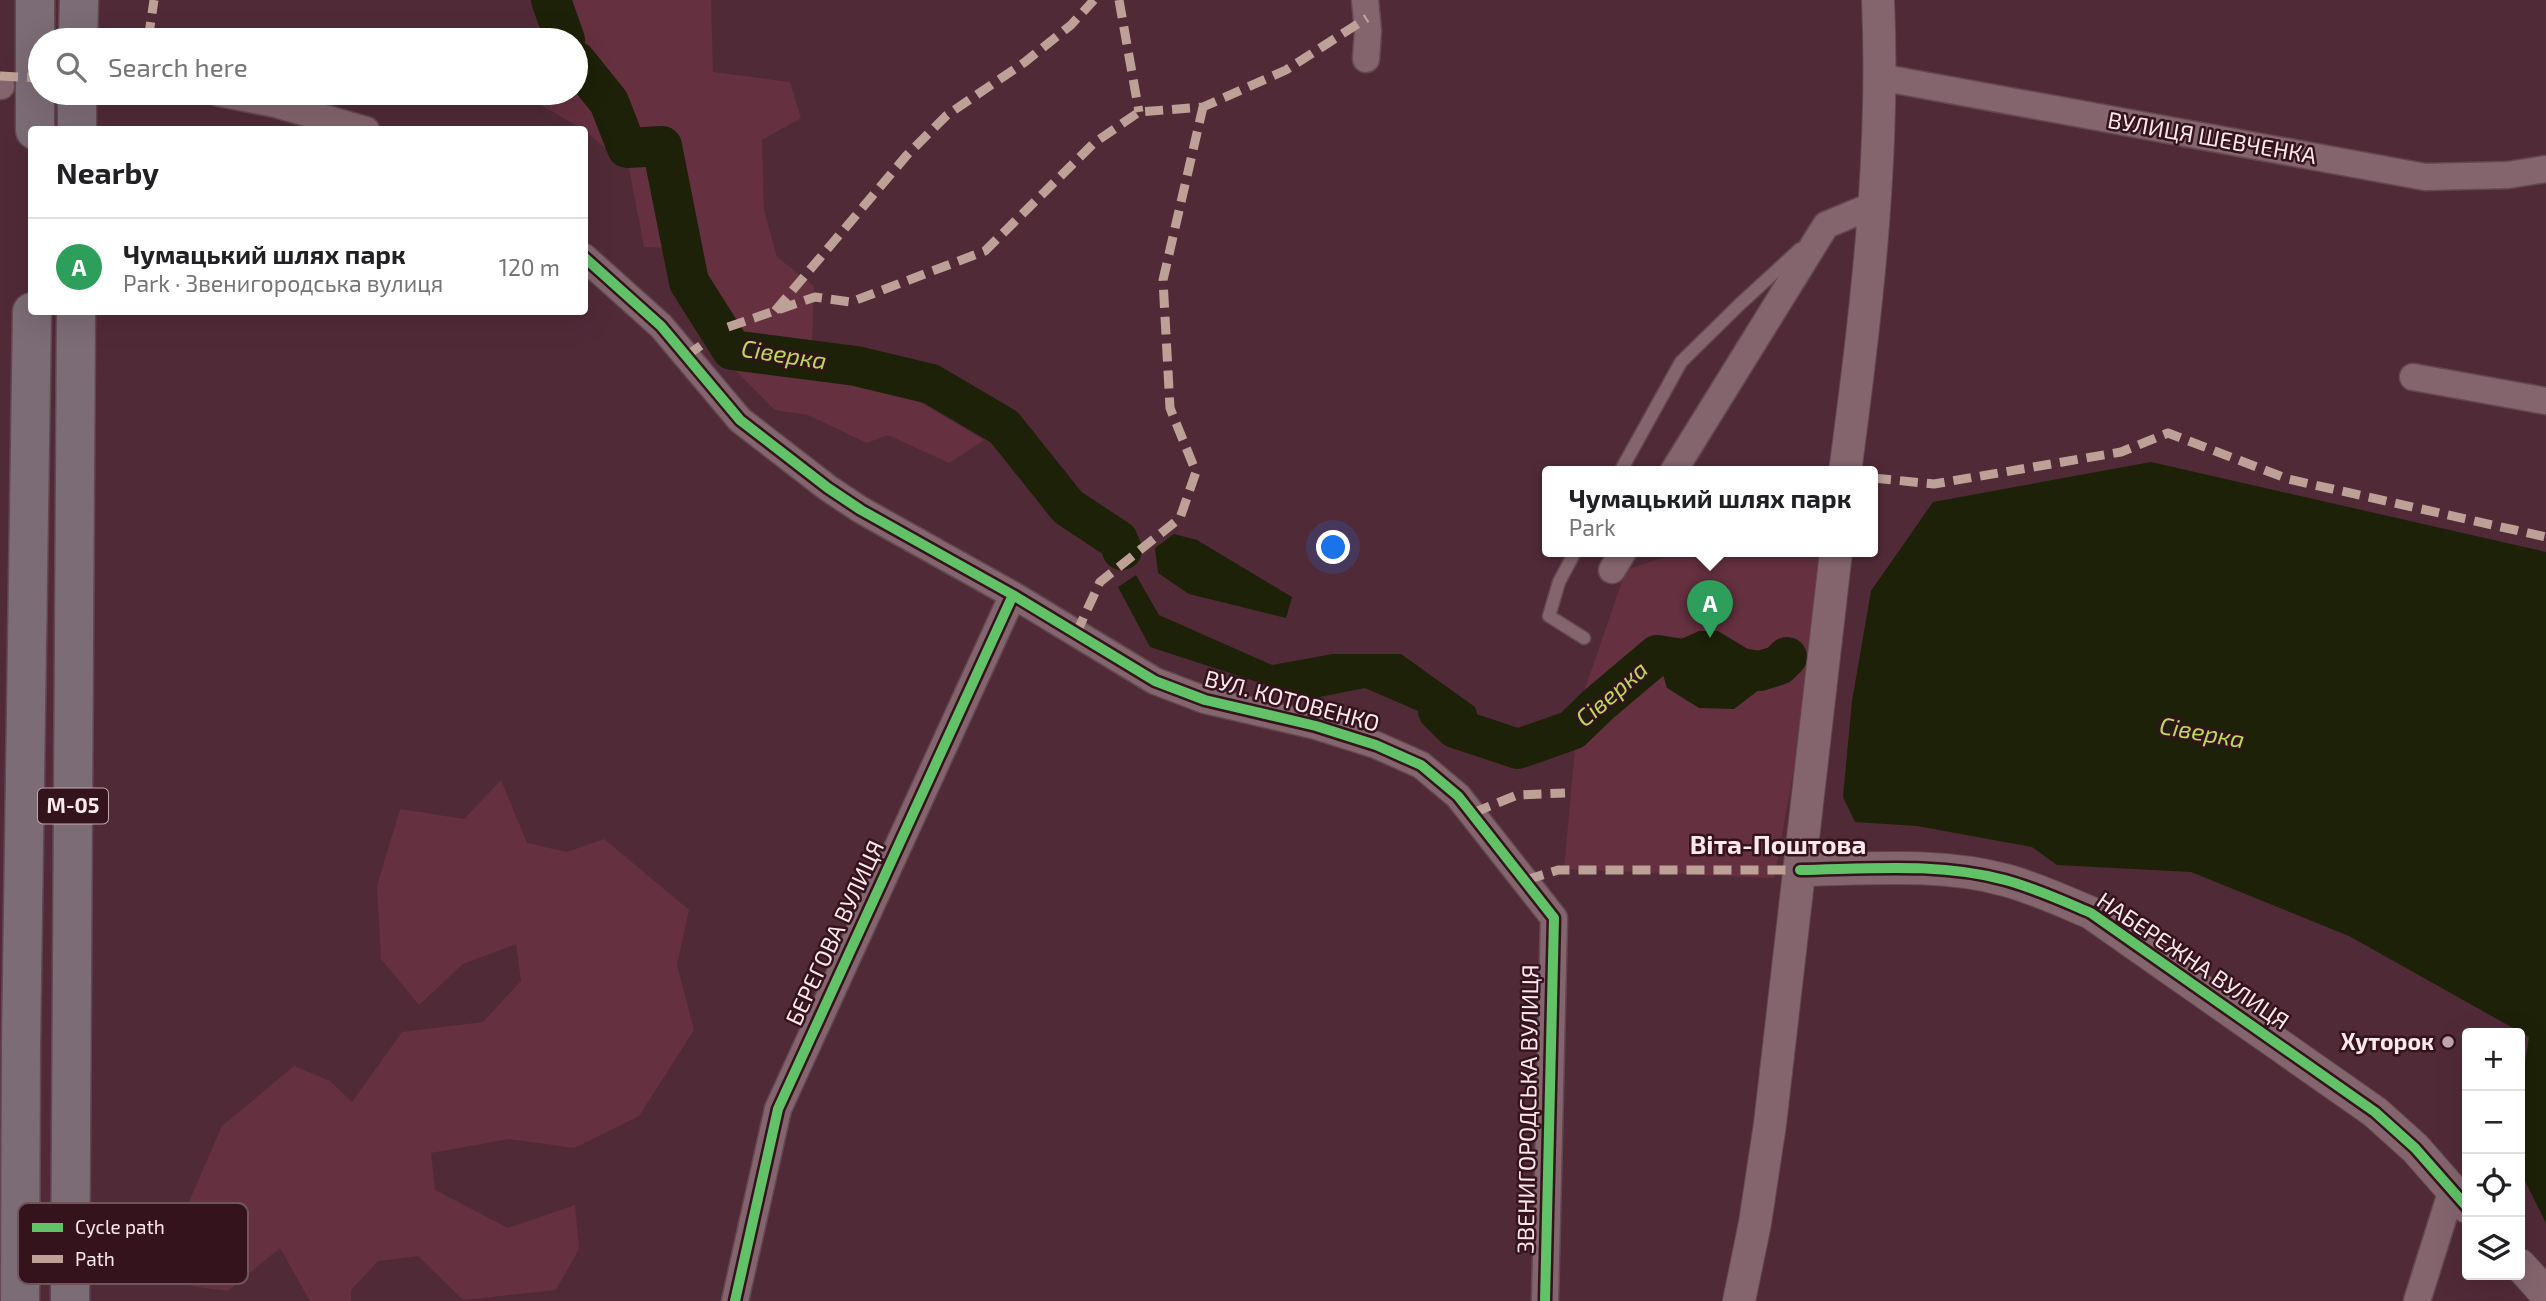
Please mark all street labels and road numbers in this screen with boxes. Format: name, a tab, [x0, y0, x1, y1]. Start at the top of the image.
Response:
street label: ВУЛИЦЯ ШЕВЧЕНКА	[2106, 105, 2319, 169]
street label: ВУЛ. КОТОВЕНКО	[1202, 663, 1383, 737]
road number: М-05	[38, 788, 108, 824]
street label: БЕРЕГОВА ВУЛИЦЯ	[779, 836, 889, 1029]
street label: НАБЕРЕЖНА ВУЛИЦЯ	[2092, 886, 2295, 1035]
street label: ЗВЕНИГОРОДСЬКА ВУЛИЦЯ	[1510, 964, 1544, 1254]

